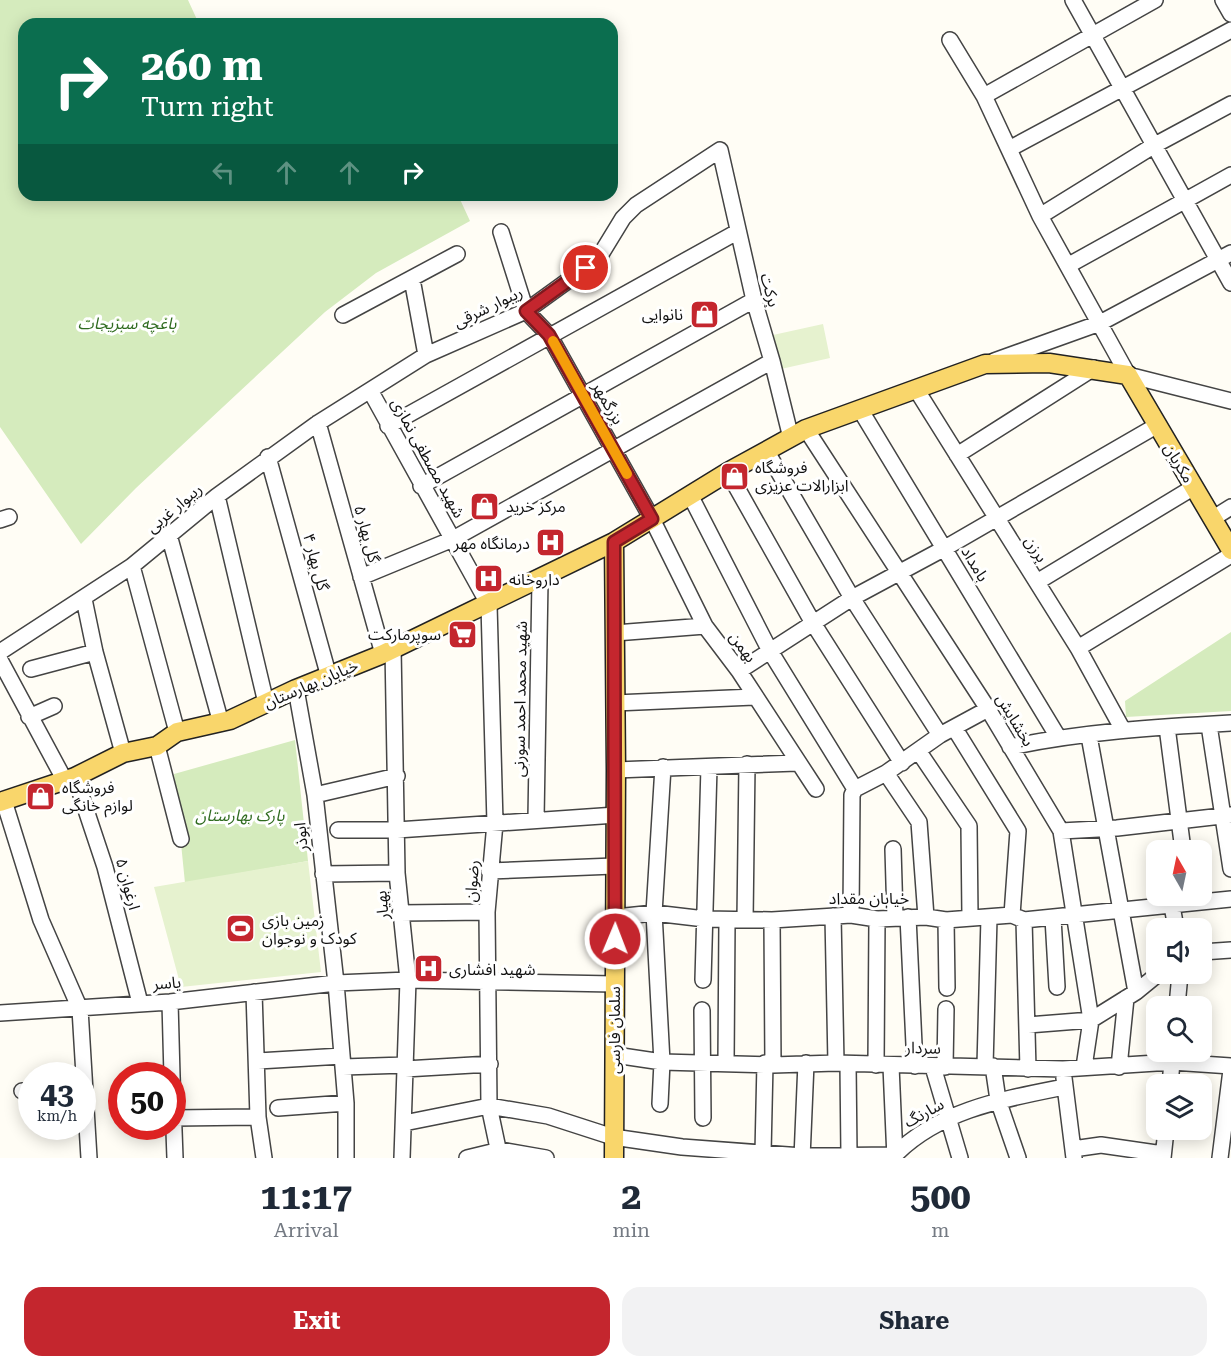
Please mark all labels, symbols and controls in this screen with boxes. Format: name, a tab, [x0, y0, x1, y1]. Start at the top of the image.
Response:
text: 260 m	[141, 41, 263, 90]
icon: right	[42, 42, 120, 120]
text: Turn right	[141, 91, 274, 123]
icon: left	[207, 156, 240, 189]
icon: ahead	[270, 156, 303, 189]
icon: ahead	[333, 156, 366, 189]
icon: right	[396, 156, 429, 189]
pin	[560, 242, 611, 293]
icon: arrive	[569, 251, 602, 284]
street label: برکت	[756, 271, 784, 309]
street label: ریبوار شرقی	[450, 282, 526, 332]
shop icon: نانوایی	[688, 298, 720, 330]
place label: نانوایی	[642, 305, 683, 324]
park label: باغچه سبزیجات	[78, 314, 177, 334]
street label: بزرگمهر	[588, 377, 628, 428]
street label: شهید مصطفی نمازی	[387, 395, 469, 521]
street label: مکریان	[1160, 440, 1198, 486]
place label: فروشگاه ابزارالات عزیزی	[755, 458, 849, 495]
shop icon: فروشگاه ابزارالات عزیزی	[718, 460, 750, 492]
street label: ریبوار غربی	[142, 479, 206, 537]
shop icon: مرکز خرید	[469, 490, 501, 522]
place label: مرکز خرید	[506, 497, 566, 516]
street label: گل بهار ۵	[350, 503, 384, 565]
hospital icon: درمانگاه مهر	[535, 527, 567, 559]
street label: گل بهار ۴	[299, 531, 333, 593]
street label: برزن	[1021, 532, 1051, 566]
place label: درمانگاه مهر	[453, 534, 530, 553]
street label: بامداد	[957, 543, 993, 585]
hospital icon: داروخانه	[472, 563, 504, 595]
place label: داروخانه	[509, 570, 560, 589]
supermarket icon: سوپرمارکت	[446, 618, 478, 650]
street label: شهید محمد احمد سورنی	[509, 621, 531, 777]
place label: سوپرمارکت	[368, 625, 441, 645]
street label: بهمن	[726, 628, 760, 666]
street label: خیابان بهارستان	[261, 656, 361, 712]
street label: بخشایش	[992, 690, 1038, 750]
place label: فروشگاه لوازم خانگی	[62, 778, 133, 818]
shop icon: فروشگاه لوازم خانگی	[25, 780, 57, 812]
park label: پارک بهارستان	[195, 806, 285, 826]
street label: ابوذر	[290, 822, 312, 853]
north arrow	[1146, 840, 1212, 906]
map controls	[1146, 840, 1212, 1140]
street label: ارغوان ۵	[112, 856, 144, 912]
street label: رضوان	[461, 859, 483, 903]
street label: خیابان مقداد	[829, 889, 909, 908]
street label: بهیار	[371, 890, 393, 921]
position arrow	[583, 907, 647, 971]
place label: زمین بازی کودک و نوجوان	[262, 911, 357, 948]
sports icon: زمین بازی کودک و نوجوان	[225, 913, 257, 945]
button: sound	[1146, 918, 1212, 984]
hospital icon: شهید افشاری	[412, 953, 444, 985]
place label: شهید افشاری	[449, 960, 535, 979]
street label: یاسر	[151, 973, 182, 994]
street label: سلمان فارسی	[605, 986, 624, 1074]
button: search	[1146, 996, 1212, 1062]
street label: سردار	[904, 1038, 941, 1058]
speed limit sign: 50	[108, 1062, 186, 1140]
button: layers	[1146, 1074, 1212, 1140]
text: 43	[40, 1076, 74, 1111]
street label: سارنگ	[901, 1094, 947, 1132]
text: km/h	[37, 1107, 77, 1125]
text: 11:17	[260, 1176, 352, 1218]
text: 2	[621, 1176, 641, 1218]
text: 500	[910, 1176, 971, 1218]
text: Arrival	[274, 1218, 339, 1242]
text: min	[612, 1218, 650, 1242]
text: m	[931, 1218, 950, 1242]
button: Exit	[24, 1287, 610, 1356]
button: Share	[622, 1287, 1207, 1356]

